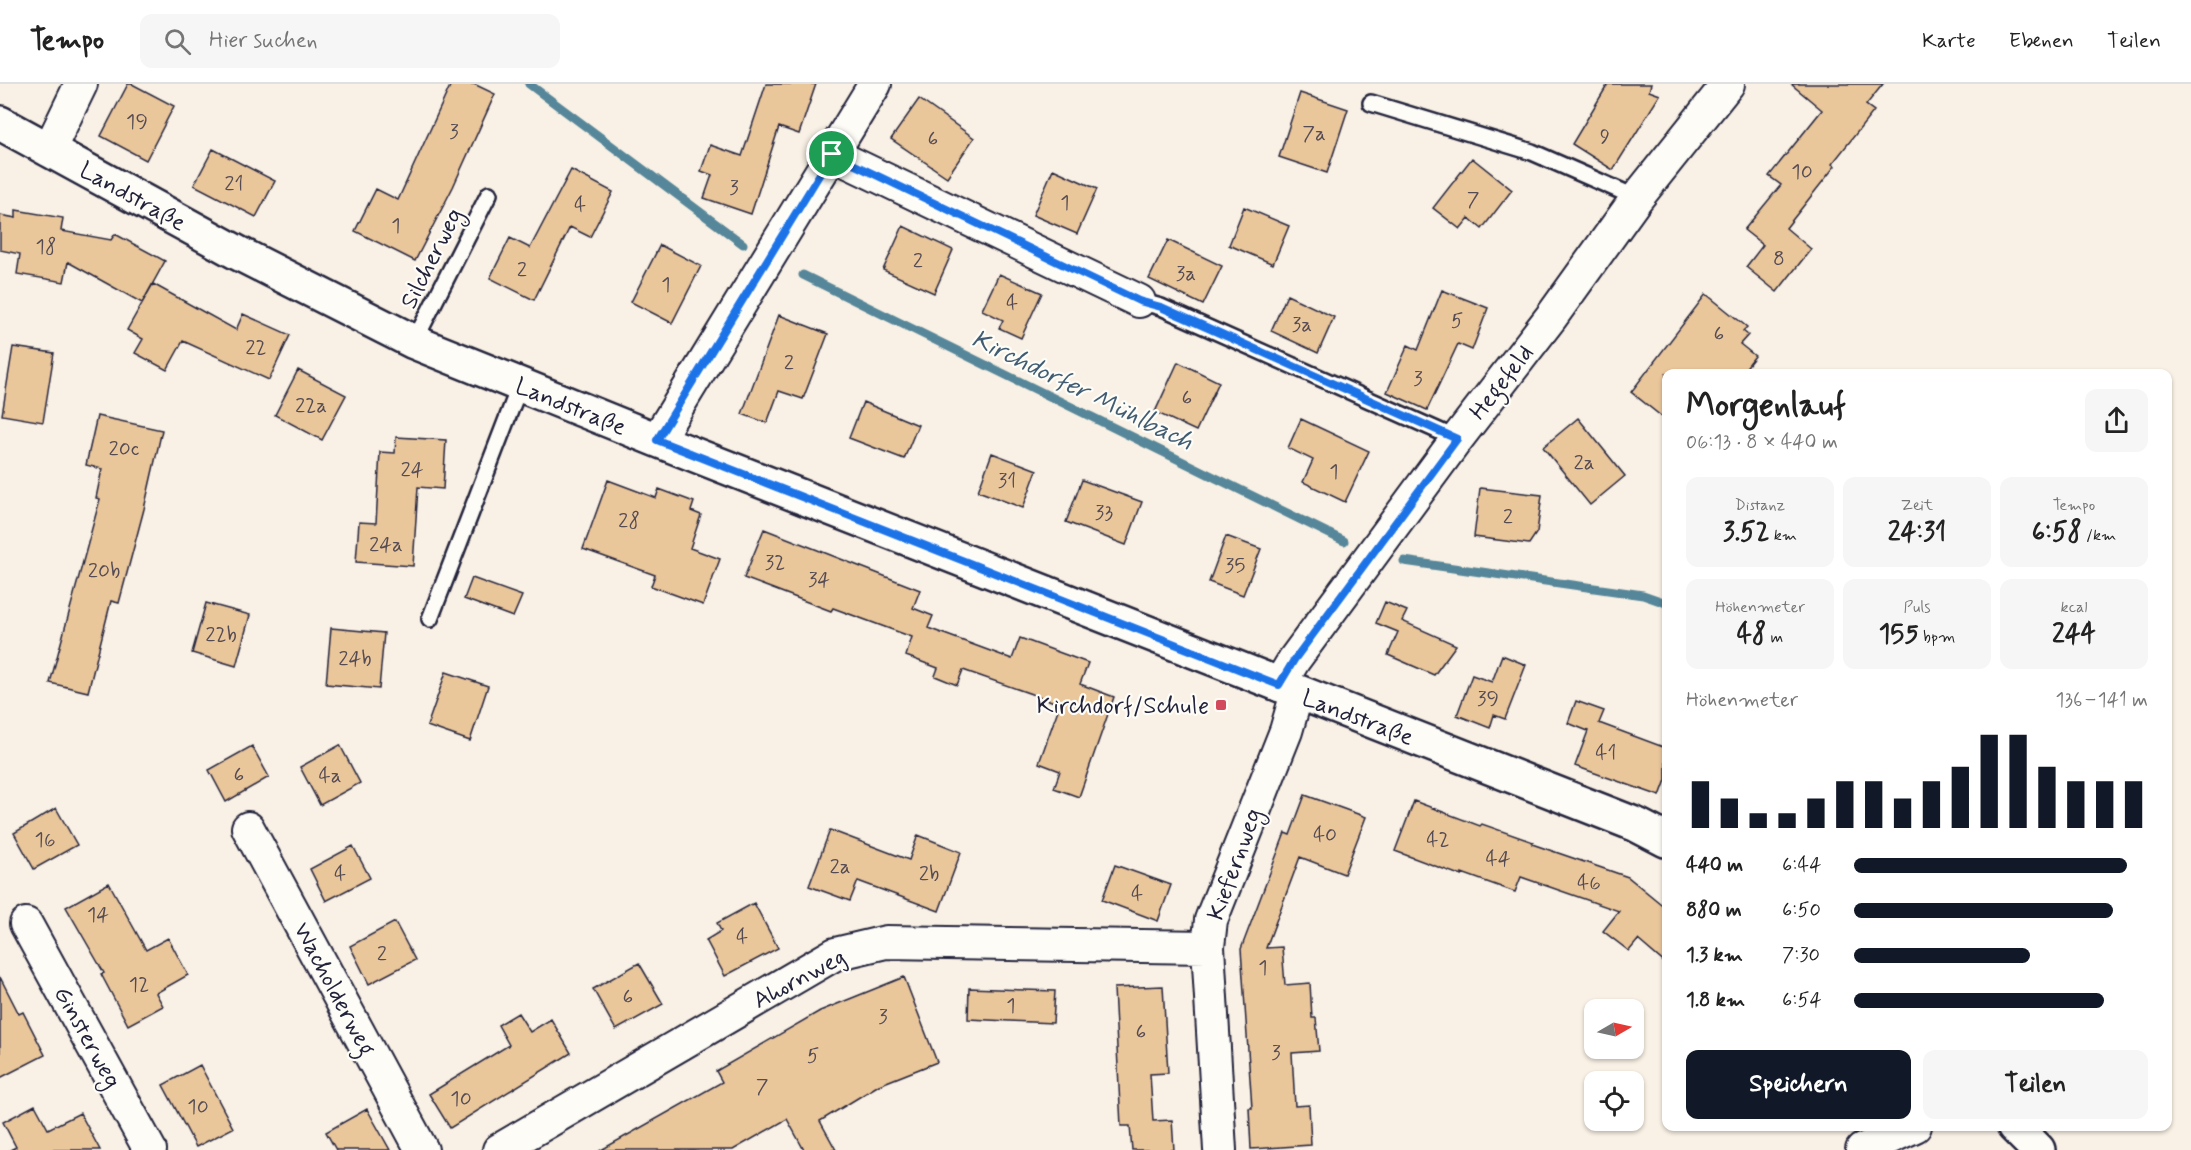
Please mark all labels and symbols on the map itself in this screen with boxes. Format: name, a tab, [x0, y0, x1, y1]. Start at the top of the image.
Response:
house number: 19	[126, 108, 148, 136]
house number: 3	[449, 118, 459, 146]
house number: 7a	[1302, 120, 1326, 148]
house number: 9	[1600, 123, 1610, 151]
house number: 6	[928, 125, 938, 153]
pin	[806, 128, 857, 179]
street label: Landstraße	[74, 155, 191, 239]
house number: 10	[1791, 158, 1813, 186]
house number: 21	[224, 170, 244, 198]
house number: 3	[729, 174, 739, 202]
house number: 7	[1467, 186, 1480, 214]
house number: 1	[1060, 189, 1070, 217]
house number: 4	[574, 191, 586, 219]
street label: Silcherweg	[394, 203, 473, 315]
house number: 1	[391, 212, 401, 240]
house number: 18	[36, 233, 56, 261]
house number: 8	[1773, 245, 1785, 273]
house number: 2	[913, 247, 923, 275]
house number: 2	[517, 256, 527, 284]
house number: 3a	[1176, 260, 1196, 288]
house number: 1	[661, 271, 671, 299]
house number: 4	[1006, 289, 1018, 317]
house number: 5	[1451, 307, 1463, 335]
house number: 3a	[1292, 311, 1312, 339]
house number: 6	[1714, 320, 1724, 348]
water label: Kirchdorfer Mühlbach	[966, 322, 1199, 459]
house number: 22	[245, 334, 267, 362]
street label: Hegefeld	[1463, 339, 1544, 429]
house number: 2	[784, 349, 794, 377]
house number: 3	[1413, 365, 1423, 393]
street label: Landstraße	[510, 371, 631, 444]
house number: 6	[1182, 384, 1192, 412]
house number: 22a	[295, 392, 327, 420]
house number: 20c	[109, 435, 139, 463]
house number: 2a	[1573, 449, 1595, 477]
house number: 24	[400, 456, 424, 484]
house number: 1	[1329, 458, 1339, 486]
house number: 31	[998, 467, 1016, 495]
house number: 33	[1095, 499, 1113, 527]
house number: 2	[1503, 503, 1513, 531]
house number: 28	[618, 507, 640, 535]
house number: 24a	[369, 531, 403, 559]
house number: 32	[765, 549, 785, 577]
house number: 35	[1225, 552, 1245, 580]
house number: 20b	[88, 557, 120, 585]
house number: 34	[808, 566, 830, 594]
house number: 22b	[205, 621, 237, 649]
house number: 24b	[338, 645, 372, 673]
street label: Landstraße	[1297, 683, 1418, 754]
house number: 39	[1477, 685, 1499, 713]
place label: Kirchdorf/Schule	[1037, 691, 1209, 722]
marker: Kirchdorf/Schule	[1214, 698, 1228, 712]
house number: 41	[1595, 739, 1617, 767]
house number: 6	[234, 761, 244, 789]
house number: 4a	[318, 762, 342, 790]
street label: Kiefernweg	[1201, 804, 1272, 925]
house number: 40	[1313, 821, 1337, 849]
house number: 16	[35, 826, 56, 854]
house number: 42	[1426, 826, 1450, 854]
house number: 44	[1486, 845, 1511, 873]
house number: 2a	[829, 853, 851, 881]
house number: 4	[334, 860, 346, 888]
house number: 2b	[919, 860, 939, 888]
house number: 46	[1577, 869, 1601, 897]
house number: 4	[1131, 880, 1143, 908]
house number: 14	[87, 901, 109, 929]
street label: Wacholderweg	[283, 917, 382, 1063]
house number: 4	[736, 923, 748, 951]
house number: 2	[377, 940, 387, 968]
street label: Ahornweg	[748, 942, 852, 1017]
house number: 1	[1258, 954, 1268, 982]
house number: 12	[129, 971, 149, 999]
street label: Ginsterweg	[44, 981, 127, 1095]
house number: 6	[623, 983, 633, 1011]
house number: 1	[1006, 992, 1016, 1020]
north arrow	[1584, 999, 1644, 1059]
house number: 3	[878, 1003, 888, 1031]
house number: 6	[1136, 1018, 1146, 1046]
house number: 3	[1271, 1039, 1281, 1067]
house number: 5	[807, 1042, 819, 1070]
house number: 7	[756, 1073, 769, 1101]
house number: 10	[450, 1085, 472, 1113]
house number: 10	[187, 1093, 209, 1121]

